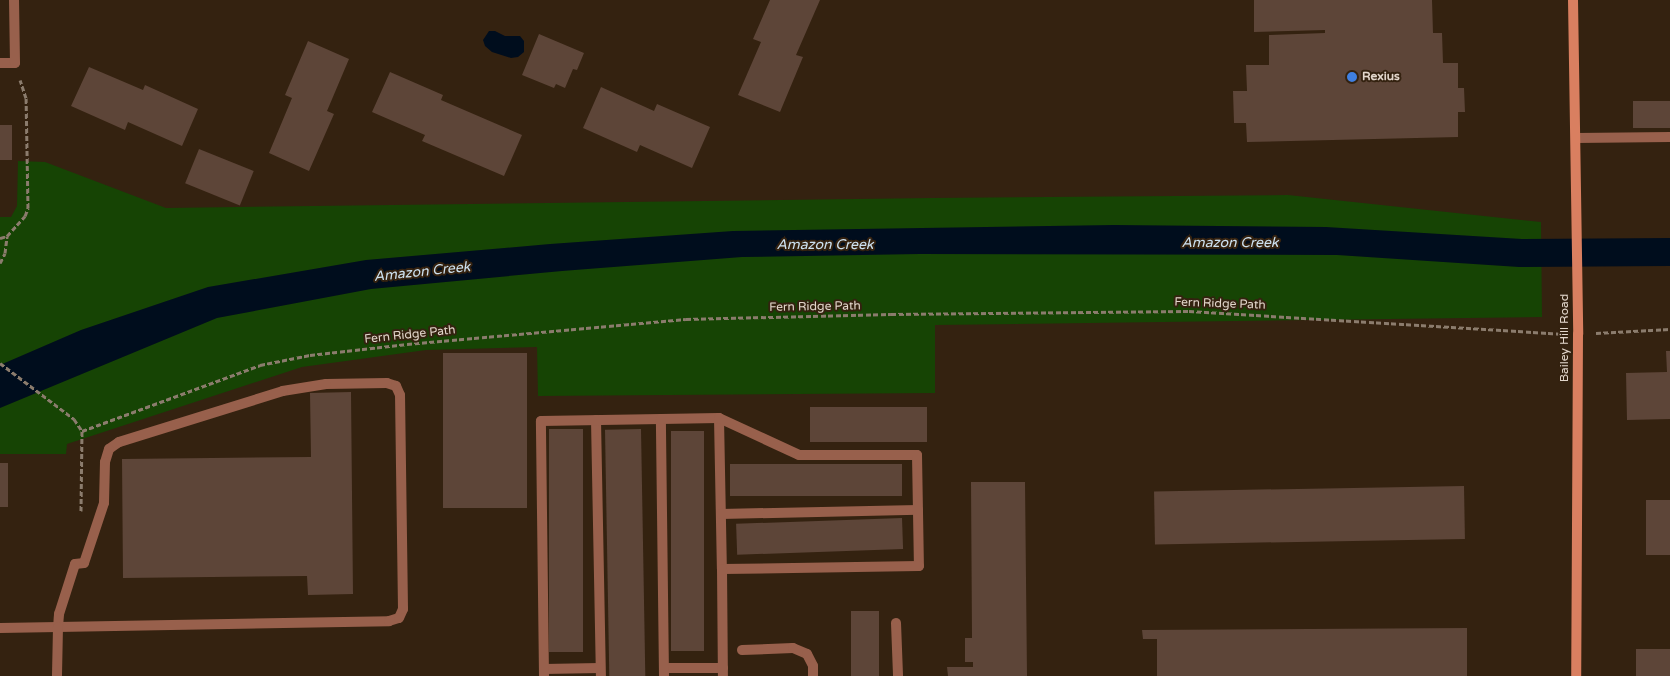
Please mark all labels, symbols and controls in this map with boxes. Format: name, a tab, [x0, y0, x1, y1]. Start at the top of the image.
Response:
place label: Rexius	[1362, 70, 1400, 84]
marker: Rexius	[1346, 71, 1358, 83]
water label: Amazon Creek	[1182, 235, 1278, 251]
water label: Amazon Creek	[777, 237, 873, 253]
water label: Amazon Creek	[373, 259, 471, 285]
street label: Bailey Hill Road	[1558, 294, 1572, 382]
street label: Fern Ridge Path	[1174, 295, 1266, 313]
street label: Fern Ridge Path	[769, 299, 861, 315]
street label: Fern Ridge Path	[364, 323, 456, 347]

